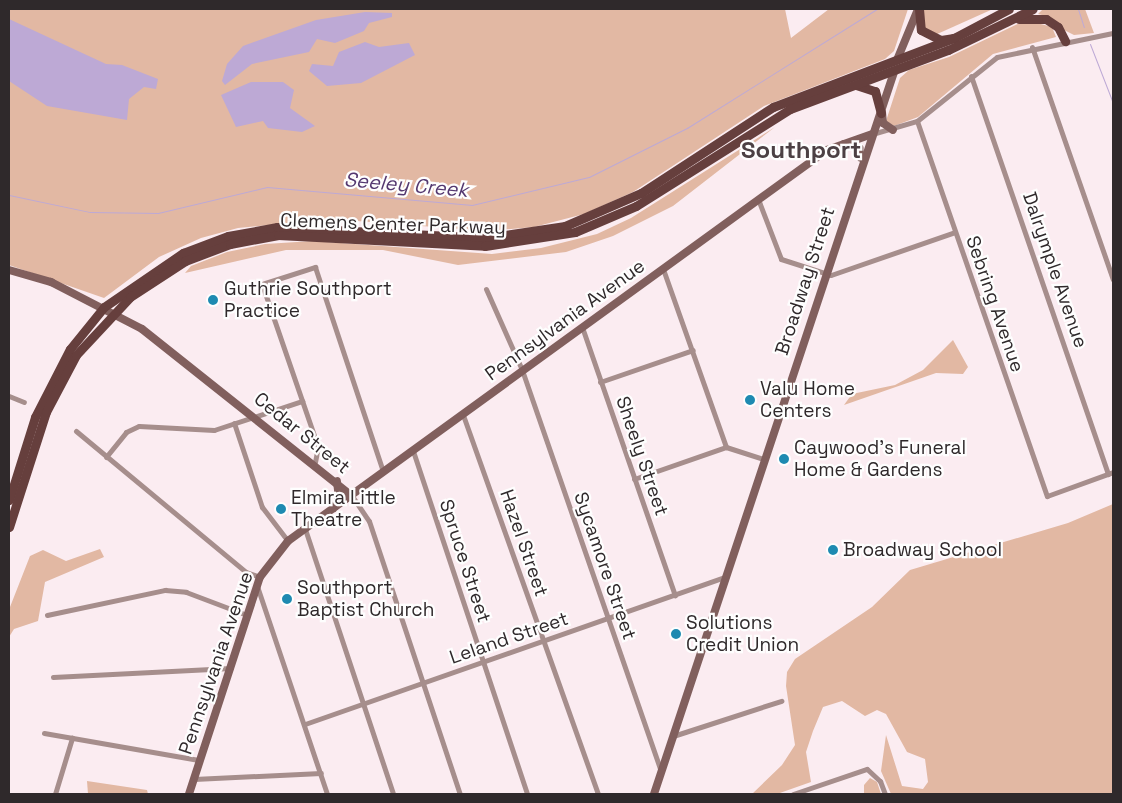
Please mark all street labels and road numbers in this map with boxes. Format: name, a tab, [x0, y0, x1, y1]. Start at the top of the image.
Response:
street label: Dalrymple Avenue	[1018, 189, 1092, 351]
street label: Broadway Street	[770, 204, 840, 358]
street label: Clemens Center Parkway	[280, 209, 506, 239]
street label: Sebring Avenue	[961, 233, 1029, 375]
street label: Pennsylvania Avenue	[481, 254, 649, 386]
street label: Cedar Street	[249, 387, 355, 479]
street label: Sheely Street	[611, 393, 673, 519]
street label: Hazel Street	[495, 486, 553, 600]
street label: Sycamore Street	[569, 489, 641, 643]
street label: Spruce Street	[434, 496, 496, 626]
street label: Pennsylvania Avenue	[174, 569, 258, 757]
street label: Leland Street	[447, 607, 571, 669]

